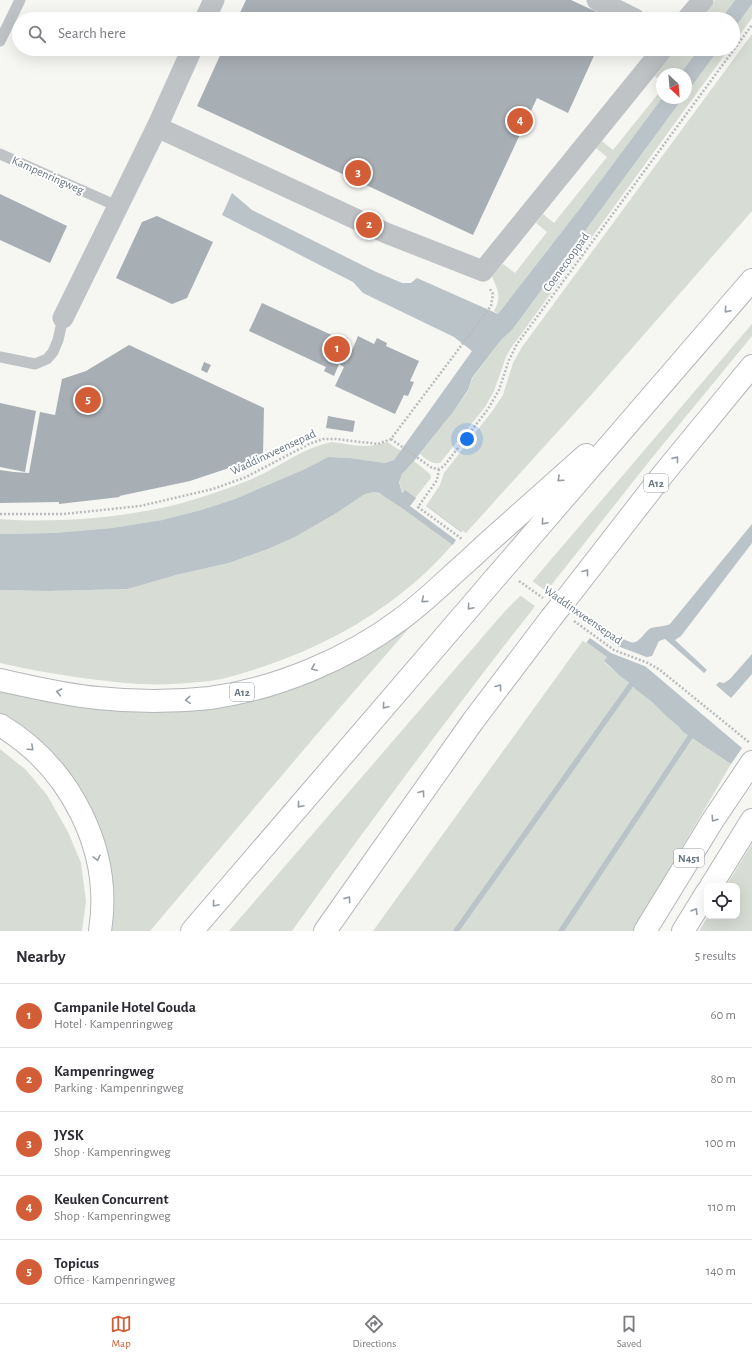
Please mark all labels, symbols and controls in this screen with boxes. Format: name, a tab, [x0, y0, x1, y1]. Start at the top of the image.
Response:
search box	[12, 12, 740, 56]
icon: search	[26, 23, 48, 45]
text: Search here	[58, 26, 126, 41]
north arrow	[656, 68, 692, 104]
pin: 4	[507, 106, 533, 136]
street label: Kampenringweg	[10, 154, 86, 196]
pin: 3	[345, 158, 371, 188]
pin: 2	[356, 210, 382, 240]
street label: Coenecooppad	[541, 230, 591, 294]
one-way arrow	[724, 305, 731, 313]
pin: 1	[324, 334, 350, 364]
pin: 5	[75, 385, 101, 415]
street label: Waddinxveensepad	[229, 427, 317, 477]
your location	[457, 429, 477, 449]
one-way arrow	[671, 456, 678, 463]
one-way arrow	[557, 474, 564, 481]
road number: A12	[644, 474, 668, 492]
one-way arrow	[541, 517, 548, 525]
one-way arrow	[582, 569, 589, 576]
street label: Waddinxveensepad	[542, 584, 624, 646]
one-way arrow	[421, 596, 429, 603]
one-way arrow	[468, 603, 475, 610]
one-way arrow	[310, 663, 318, 671]
road number: A12	[230, 683, 254, 701]
one-way arrow	[494, 685, 501, 692]
one-way arrow	[56, 689, 62, 697]
one-way arrow	[185, 695, 191, 704]
one-way arrow	[383, 701, 390, 709]
one-way arrow	[26, 744, 34, 751]
one-way arrow	[417, 790, 424, 797]
one-way arrow	[298, 800, 305, 807]
one-way arrow	[711, 815, 718, 822]
road number: N451	[674, 849, 704, 867]
one-way arrow	[92, 854, 101, 861]
map controls	[704, 883, 740, 919]
button: locate	[704, 883, 740, 919]
one-way arrow	[343, 896, 351, 903]
one-way arrow	[213, 899, 220, 906]
one-way arrow	[690, 908, 698, 915]
text: Nearby	[16, 948, 66, 965]
text: 5 results	[695, 950, 736, 963]
text: Campanile Hotel Gouda	[54, 1000, 196, 1015]
text: 1	[27, 1009, 31, 1022]
text: 60 m	[710, 1009, 736, 1022]
text: Hotel · Kampenringweg	[54, 1018, 173, 1031]
text: Kampenringweg	[54, 1064, 154, 1079]
text: 2	[26, 1073, 32, 1086]
text: 80 m	[710, 1073, 736, 1086]
text: Parking · Kampenringweg	[54, 1082, 184, 1095]
text: JYSK	[54, 1128, 84, 1143]
text: 3	[26, 1137, 32, 1150]
text: 100 m	[705, 1137, 736, 1150]
text: Shop · Kampenringweg	[54, 1146, 171, 1159]
text: Keuken Concurrent	[54, 1192, 169, 1207]
text: 4	[26, 1201, 32, 1214]
text: 110 m	[708, 1201, 736, 1214]
text: Shop · Kampenringweg	[54, 1210, 171, 1223]
text: Topicus	[54, 1256, 99, 1271]
text: 5	[26, 1265, 32, 1278]
text: 140 m	[706, 1265, 736, 1278]
text: Office · Kampenringweg	[54, 1274, 175, 1287]
tab: Map	[110, 1313, 132, 1350]
tab: Directions	[352, 1313, 396, 1350]
tab: Saved	[617, 1313, 642, 1350]

